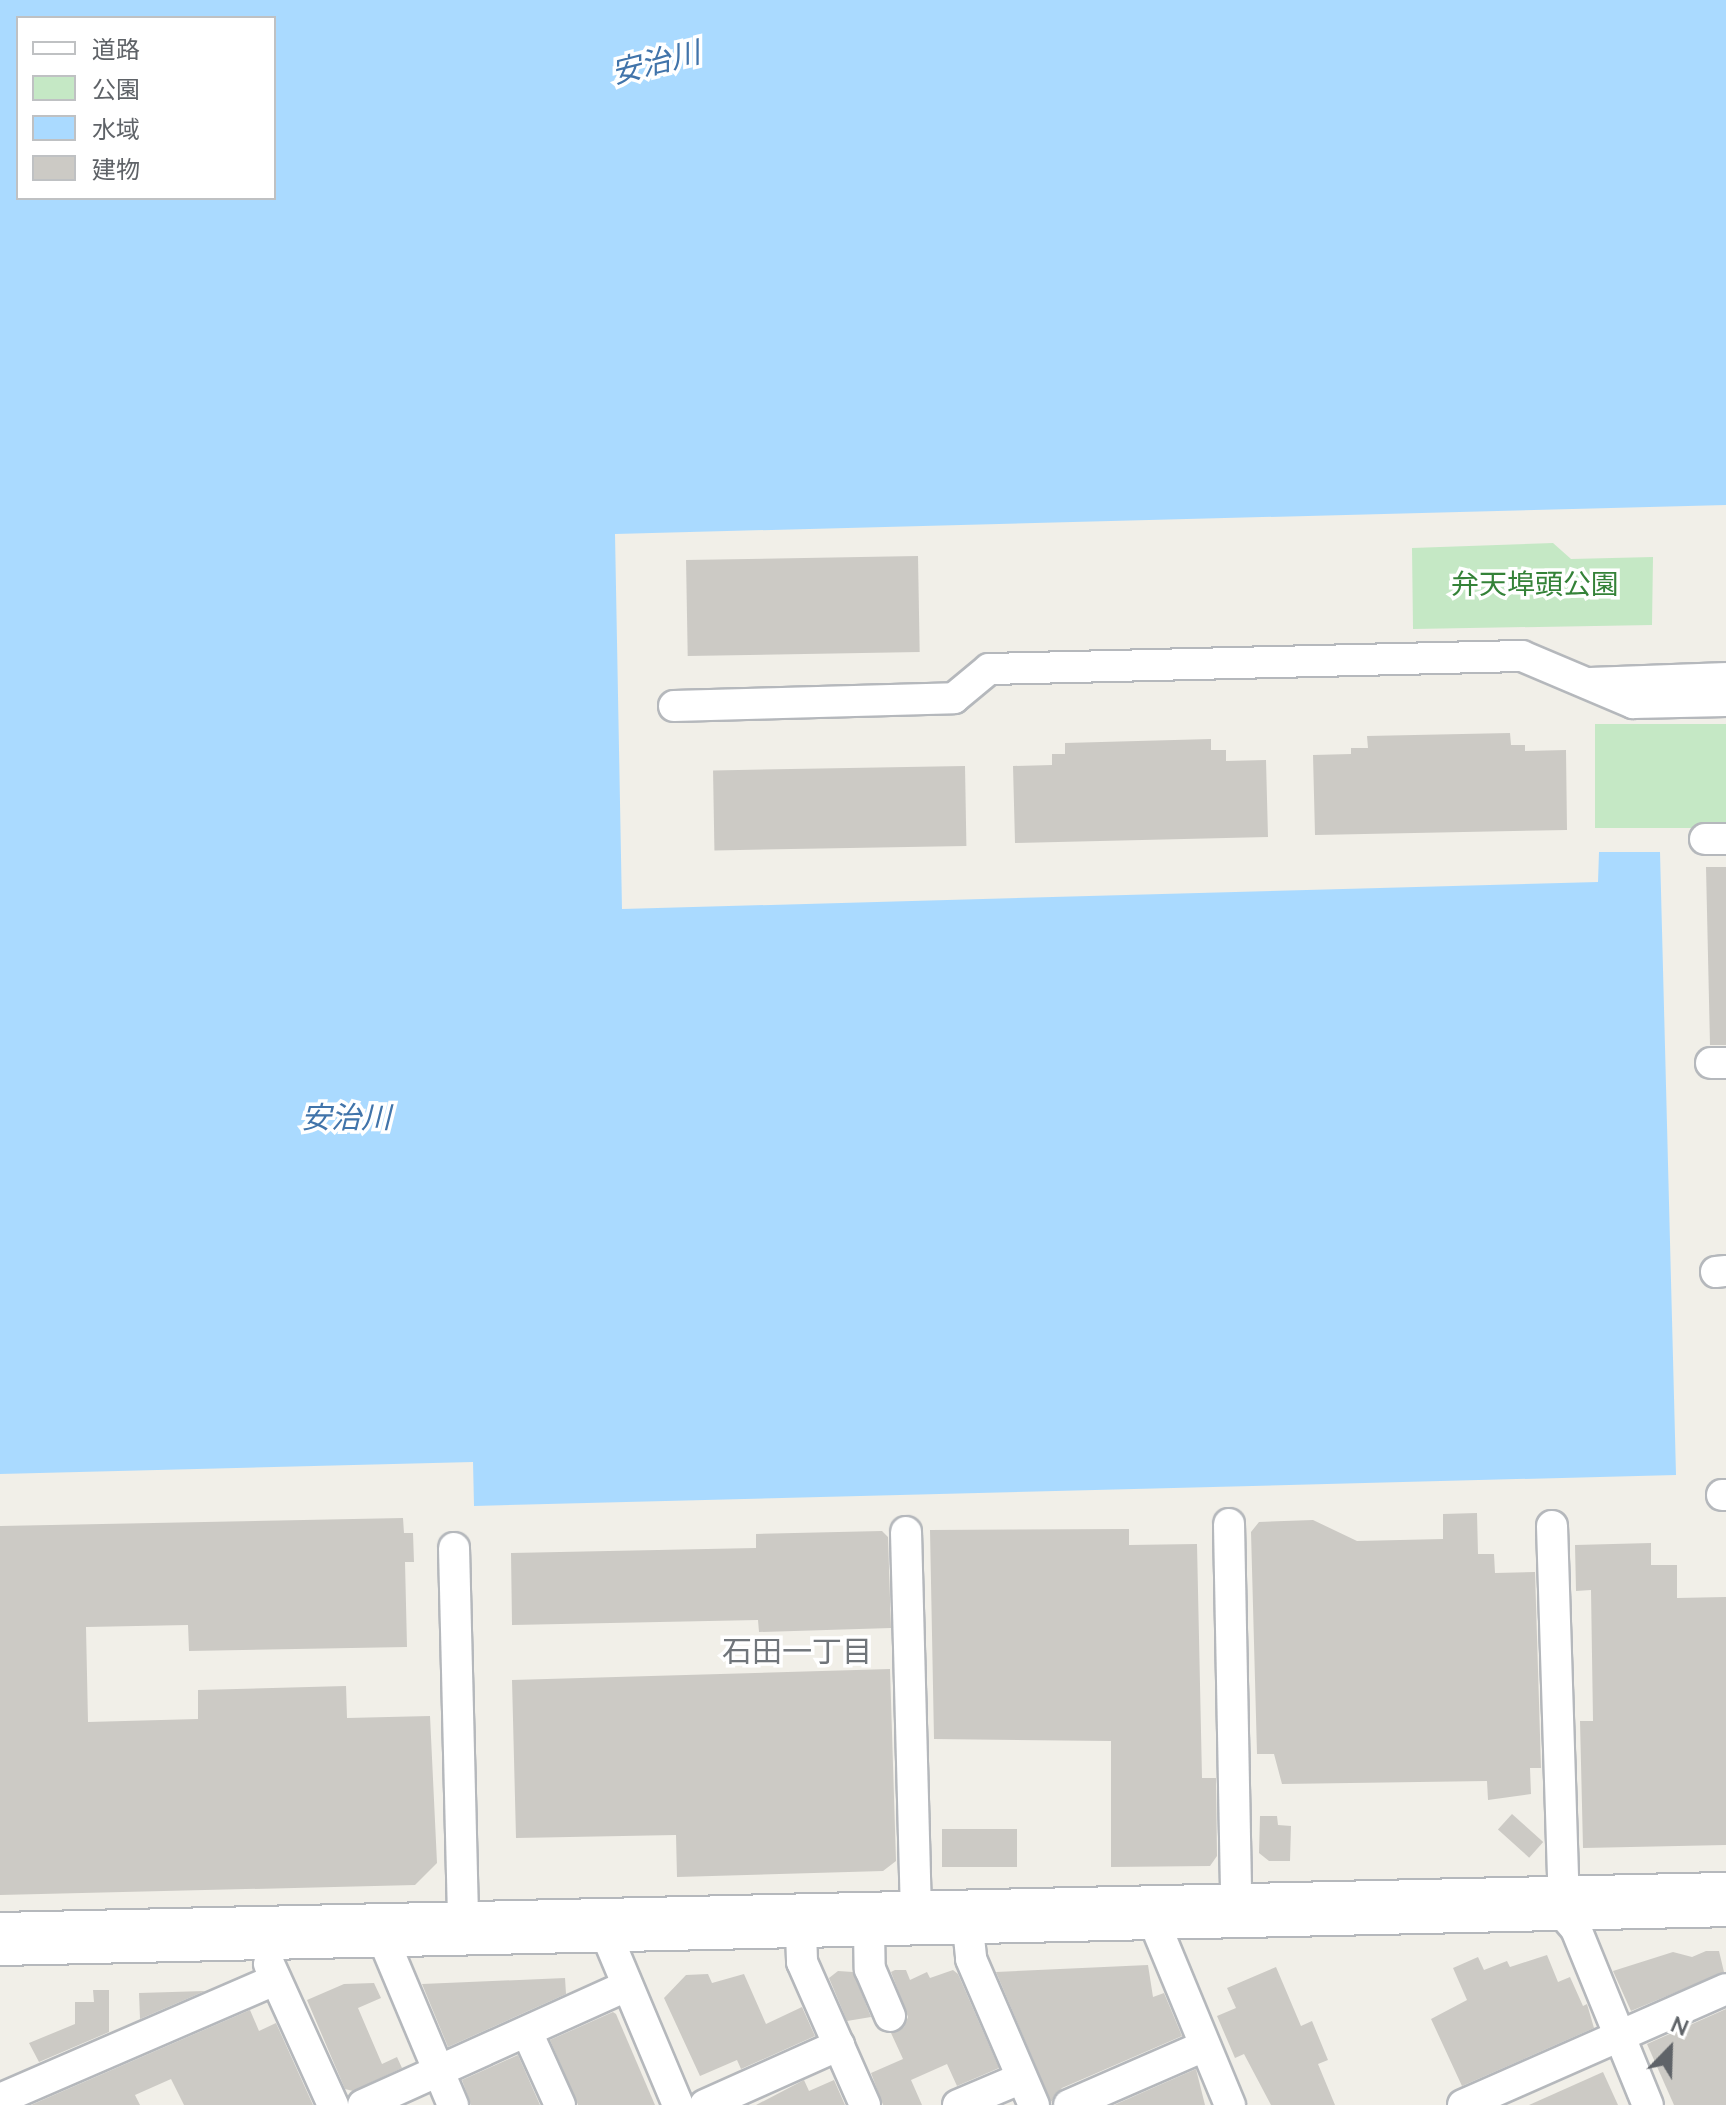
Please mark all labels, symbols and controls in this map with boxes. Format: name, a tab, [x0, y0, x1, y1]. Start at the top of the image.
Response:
legend	[16, 16, 276, 200]
text: 道路	[92, 34, 140, 66]
water label: 安治川	[608, 36, 704, 92]
text: 公園	[92, 74, 140, 106]
text: 水域	[92, 114, 140, 146]
text: 建物	[92, 154, 140, 186]
park label: 弁天埠頭公園	[1451, 568, 1619, 602]
water label: 安治川	[301, 1101, 391, 1137]
district label: 石田一丁目	[722, 1635, 872, 1671]
north arrow	[1630, 2009, 1710, 2089]
text: N	[1666, 2010, 1693, 2044]

